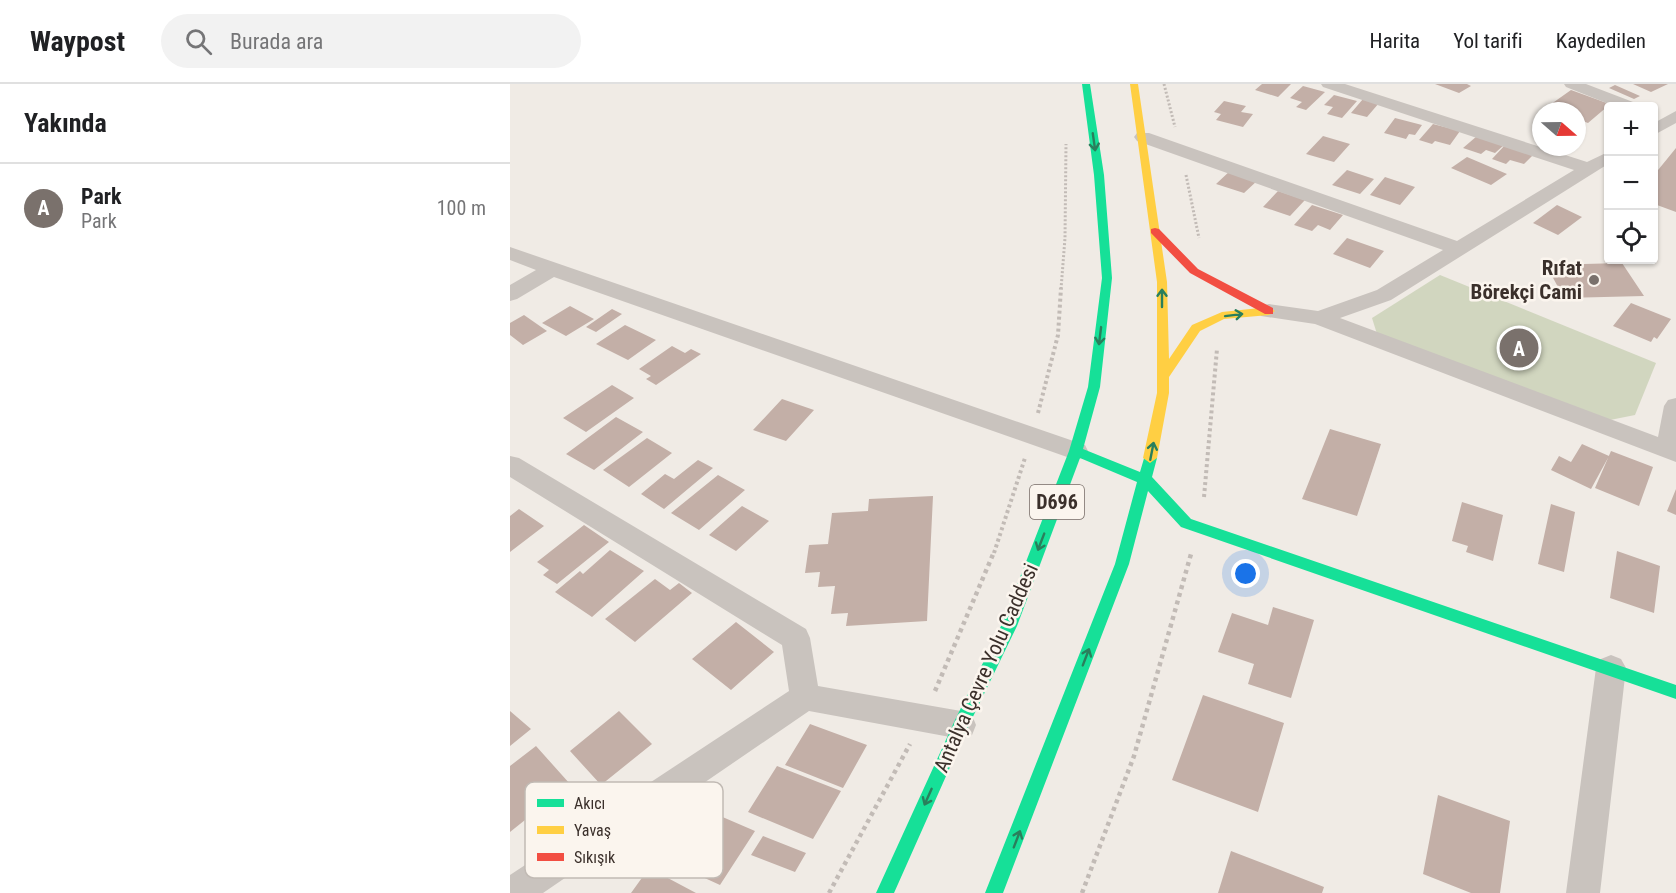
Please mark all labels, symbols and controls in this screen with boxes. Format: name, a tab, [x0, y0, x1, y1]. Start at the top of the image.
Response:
search box	[161, 14, 581, 68]
text: Waypost	[30, 25, 125, 58]
icon: search	[182, 25, 215, 58]
text: Burada ara	[230, 29, 323, 54]
text: Harita	[1370, 29, 1420, 53]
text: Yol tarifi	[1453, 29, 1523, 53]
text: Kaydedilen	[1556, 29, 1646, 53]
north arrow	[1532, 102, 1586, 156]
map controls	[1604, 102, 1658, 264]
button: +	[1604, 102, 1658, 156]
text: Yakında	[24, 108, 107, 138]
one-way arrow	[1089, 131, 1100, 151]
button: −	[1604, 156, 1658, 210]
text: Park	[81, 184, 122, 209]
text: A	[38, 196, 49, 220]
text: 100 m	[437, 196, 486, 220]
text: Park	[81, 209, 117, 233]
button: locate	[1604, 210, 1658, 264]
place label: Rıfat Börekçi Cami	[1471, 256, 1582, 304]
marker: Rıfat Börekçi Cami	[1587, 273, 1601, 287]
one-way arrow	[1156, 288, 1168, 308]
one-way arrow	[1224, 309, 1244, 320]
one-way arrow	[1095, 325, 1106, 345]
pin: A	[1500, 326, 1538, 370]
one-way arrow	[1146, 442, 1157, 462]
road number: D696	[1030, 485, 1084, 519]
one-way arrow	[1035, 533, 1046, 551]
your location	[1231, 559, 1260, 588]
street label: Antalya Çevre Yolu Caddesi	[929, 560, 1043, 776]
one-way arrow	[1082, 648, 1093, 667]
legend	[525, 782, 723, 878]
one-way arrow	[922, 788, 933, 806]
text: Akıcı	[574, 794, 605, 813]
text: Yavaş	[574, 821, 611, 840]
one-way arrow	[1012, 830, 1023, 849]
text: Sıkışık	[574, 848, 616, 867]

